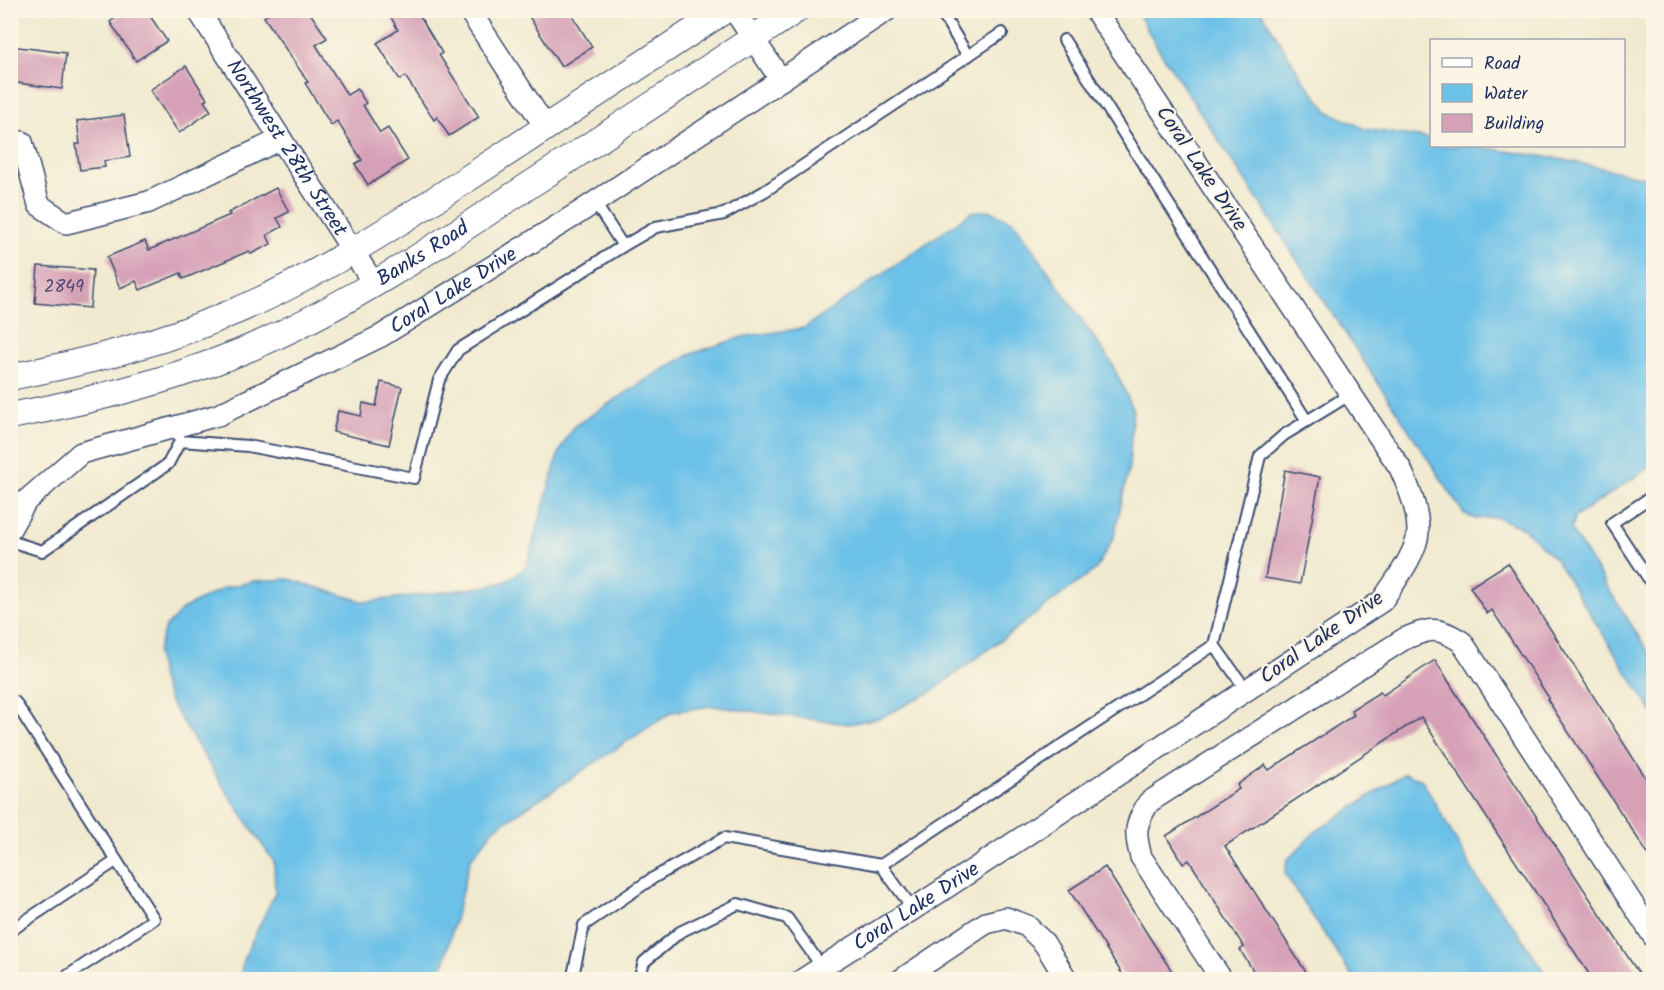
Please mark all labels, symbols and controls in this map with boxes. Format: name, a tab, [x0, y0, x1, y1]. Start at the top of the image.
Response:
legend	[1430, 39, 1625, 147]
text: Road	[1484, 50, 1521, 79]
street label: Northwest 28th Street	[217, 53, 356, 244]
text: Water	[1484, 80, 1529, 109]
street label: Coral Lake Drive	[1147, 100, 1256, 239]
text: Building	[1484, 110, 1544, 139]
street label: Banks Road	[370, 212, 476, 295]
street label: Coral Lake Drive	[383, 238, 524, 343]
house number: 2849	[44, 273, 84, 302]
street label: Coral Lake Drive	[1253, 583, 1391, 693]
street label: Coral Lake Drive	[846, 853, 987, 960]

